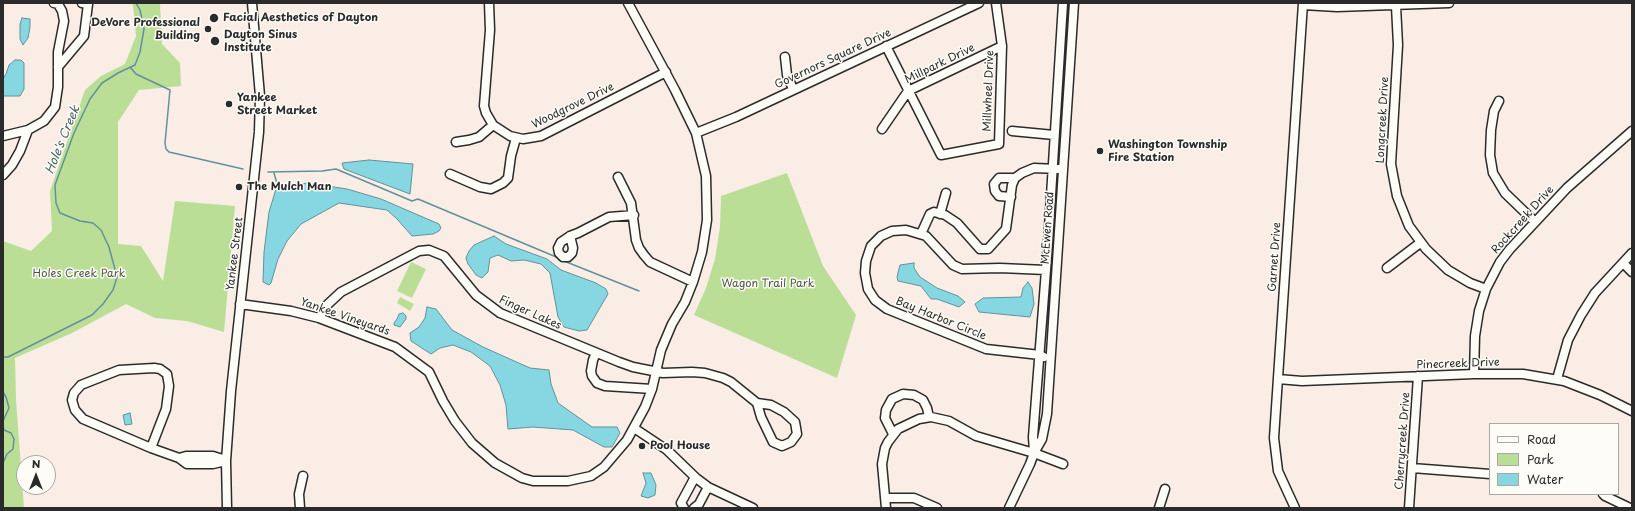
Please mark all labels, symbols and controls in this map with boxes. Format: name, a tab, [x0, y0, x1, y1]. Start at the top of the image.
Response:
place label: Facial Aesthetics of Dayton	[223, 11, 378, 25]
marker: Facial Aesthetics of Dayton	[208, 12, 220, 24]
place label: DeVore Professional Building	[91, 16, 200, 42]
marker: DeVore Professional Building	[203, 24, 213, 34]
street label: Governors Square Drive	[773, 26, 893, 92]
place label: Dayton Sinus Institute	[224, 28, 297, 54]
marker: Dayton Sinus Institute	[209, 35, 221, 47]
street label: Millpark Drive	[903, 41, 977, 87]
street label: Millwheel Drive	[981, 50, 997, 132]
street label: Longcreek Drive	[1374, 76, 1392, 164]
street label: Woodgrove Drive	[530, 80, 616, 132]
place label: Yankee Street Market	[237, 91, 317, 117]
marker: Yankee Street Market	[224, 99, 234, 109]
water label: Hole's Creek	[43, 104, 83, 176]
place label: Washington Township Fire Station	[1108, 138, 1227, 164]
marker: Washington Township Fire Station	[1095, 146, 1105, 156]
place label: The Mulch Man	[247, 180, 332, 194]
marker: The Mulch Man	[234, 182, 244, 192]
street label: Rockcreek Drive	[1489, 183, 1557, 257]
street label: McEwen Road	[1039, 191, 1057, 265]
street label: Yankee Street	[224, 216, 246, 292]
street label: Garnet Drive	[1266, 222, 1284, 292]
park label: Holes Creek Park	[33, 267, 125, 281]
park label: Wagon Trail Park	[722, 277, 814, 291]
street label: Finger Lakes	[497, 293, 563, 333]
street label: Bay Harbor Circle	[894, 295, 988, 343]
street label: Yankee Vineyards	[299, 296, 391, 338]
street label: Pinecreek Drive	[1416, 356, 1500, 372]
street label: Cherrycreek Drive	[1393, 392, 1413, 490]
legend	[1489, 423, 1619, 495]
text: Road	[1527, 430, 1556, 448]
place label: Pool House	[650, 439, 710, 453]
marker: Pool House	[637, 441, 647, 451]
text: Park	[1527, 450, 1554, 468]
north arrow	[16, 455, 56, 495]
text: N	[32, 455, 40, 472]
text: Water	[1527, 470, 1563, 488]

